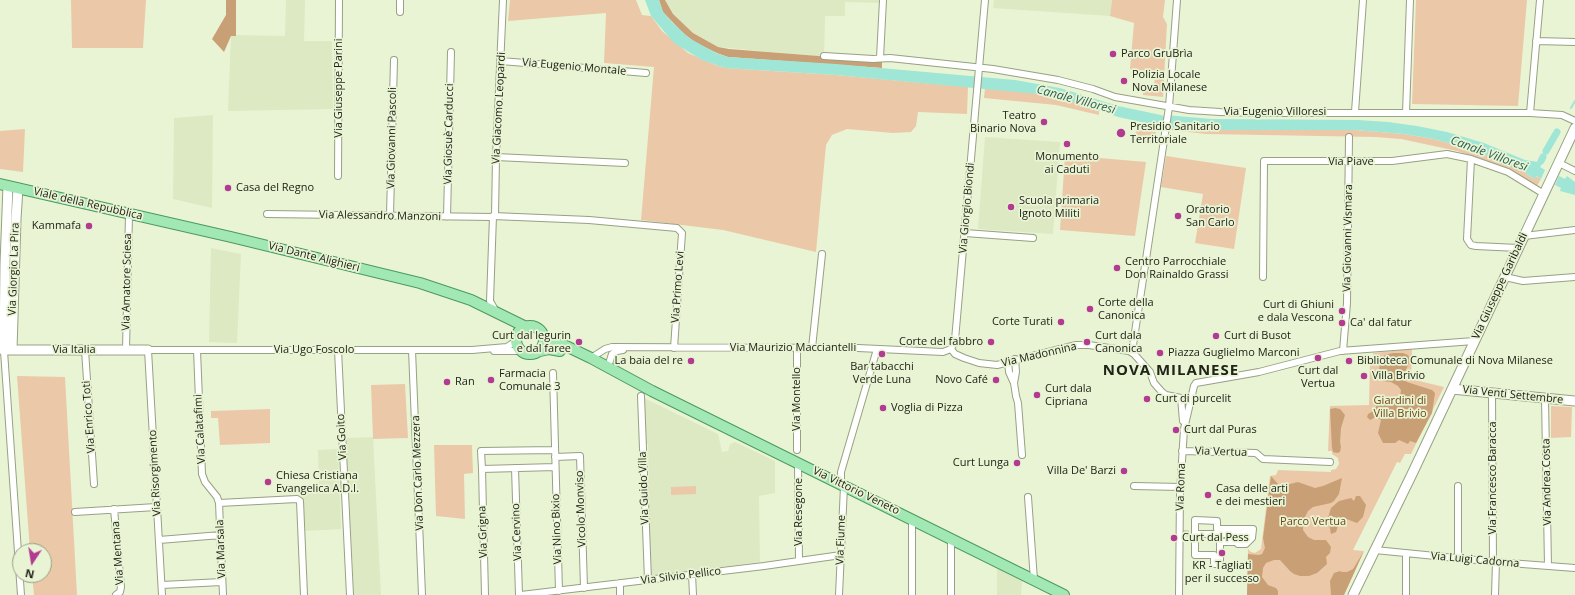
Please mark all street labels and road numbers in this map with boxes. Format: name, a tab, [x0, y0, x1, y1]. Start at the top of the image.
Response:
street label: Via Giuseppe Parini	[332, 38, 346, 138]
street label: Via Giacomo Leopardi	[489, 52, 509, 164]
street label: Via Eugenio Montale	[521, 56, 627, 78]
street label: Via Giosuè Carducci	[442, 83, 456, 185]
street label: Via Giovanni Pascoli	[385, 87, 399, 189]
street label: Via Eugenio Villoresi	[1224, 105, 1326, 119]
street label: Via Piave	[1328, 155, 1374, 169]
street label: Via Giorgio Biondi	[956, 162, 978, 254]
street label: Via Giovanni Vismara	[1340, 184, 1356, 292]
street label: Viale della Repubblica	[32, 185, 144, 223]
street label: Via Alessandro Manzoni	[319, 208, 441, 224]
street label: Via Giorgio La Pira	[6, 222, 22, 316]
street label: Via Giuseppe Garibaldi	[1469, 231, 1531, 341]
street label: Via Amatore Sciesa	[120, 233, 134, 331]
street label: Via Dante Alighieri	[267, 239, 361, 275]
street label: Via Primo Levi	[669, 251, 687, 323]
street label: Via Madonnina	[1000, 340, 1078, 370]
street label: Via Maurizio Macciantelli	[730, 341, 856, 355]
street label: Via Italia	[52, 343, 96, 357]
street label: Via Ugo Foscolo	[274, 343, 354, 357]
street label: Via Montello	[790, 367, 804, 431]
street label: Via Enrico Toti	[80, 380, 98, 454]
street label: Via Venti Settembre	[1462, 383, 1564, 407]
street label: Via Calatafimi	[192, 394, 208, 464]
street label: Via Goito	[334, 414, 350, 460]
street label: Via Don Carlo Mezzera	[409, 415, 427, 531]
street label: Via Francesco Baracca	[1486, 421, 1500, 535]
street label: Via Risorgimento	[146, 429, 164, 517]
street label: Via Andrea Costa	[1540, 438, 1554, 526]
street label: Via Vertua	[1195, 444, 1247, 460]
street label: Via Guido Villa	[636, 451, 652, 525]
street label: Via Roma	[1174, 463, 1188, 511]
street label: Via Vittorio Veneto	[810, 464, 902, 518]
street label: Vicolo Monviso	[573, 470, 589, 548]
street label: Via Resegone	[792, 478, 806, 546]
street label: Via Nino Bixio	[549, 493, 565, 565]
street label: Via Cervino	[509, 503, 525, 561]
street label: Via Grigna	[475, 506, 491, 558]
street label: Via Fiume	[834, 515, 848, 565]
street label: Via Marsala	[213, 519, 229, 579]
street label: Via Mentana	[109, 521, 127, 585]
street label: Via Luigi Cadorna	[1430, 550, 1520, 570]
street label: Via Silvio Pellico	[640, 565, 722, 587]

